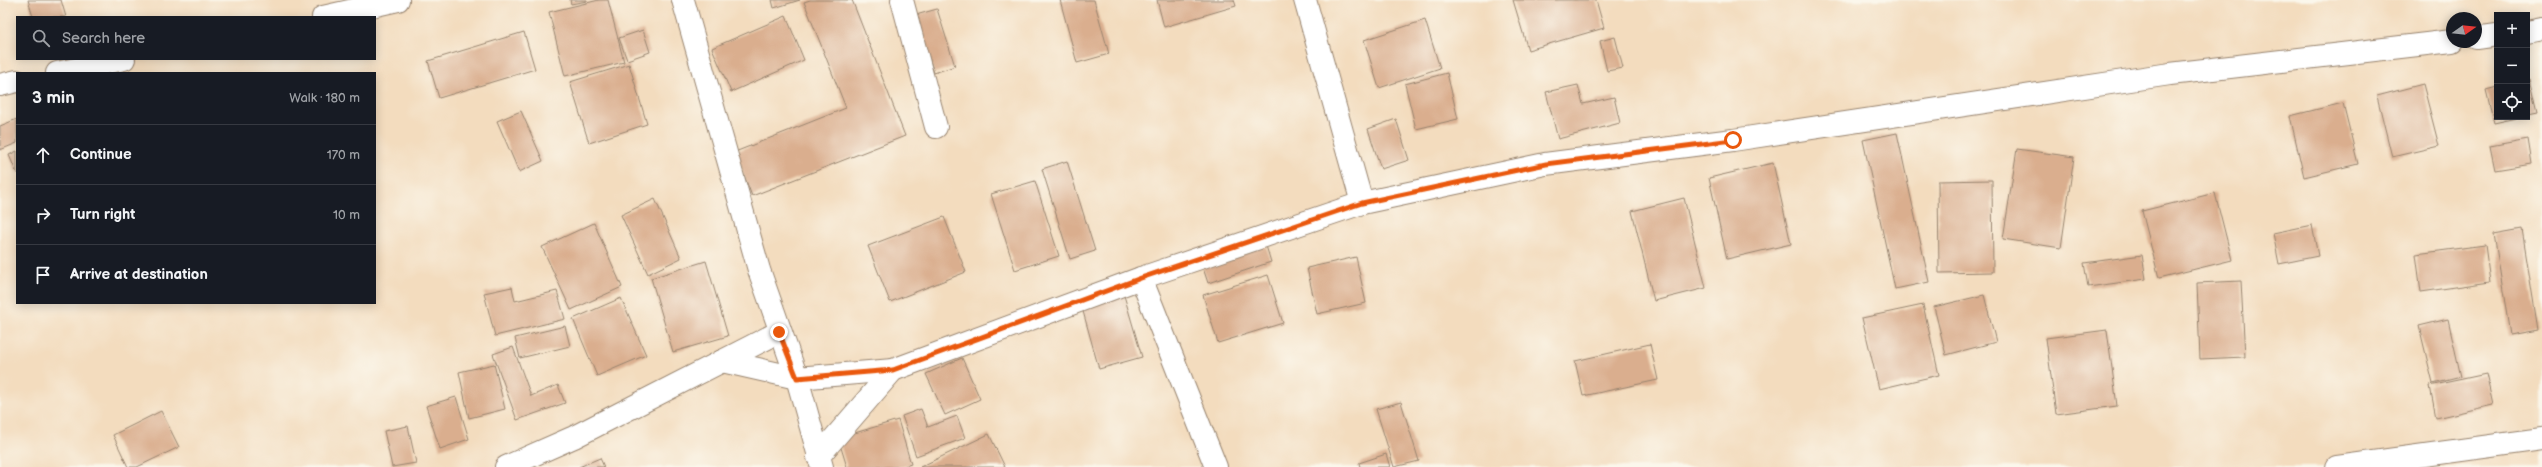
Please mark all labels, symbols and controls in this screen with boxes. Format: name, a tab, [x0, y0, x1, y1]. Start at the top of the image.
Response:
north arrow	[2446, 12, 2482, 48]
map controls	[2494, 12, 2530, 120]
button: +	[2494, 12, 2530, 48]
search box	[16, 16, 376, 60]
icon: search	[30, 27, 52, 49]
text: Search here	[62, 29, 145, 48]
button: −	[2494, 48, 2530, 84]
button: locate	[2494, 84, 2530, 120]
text: 3 min	[32, 88, 75, 108]
text: Walk · 180 m	[289, 90, 360, 106]
route start	[1724, 131, 1742, 149]
icon: ahead	[32, 144, 54, 166]
text: Continue	[70, 145, 132, 164]
text: 170 m	[327, 147, 360, 163]
icon: right	[32, 204, 54, 226]
text: Turn right	[70, 205, 135, 224]
text: 10 m	[333, 207, 360, 223]
icon: arrive	[32, 264, 54, 286]
text: Arrive at destination	[70, 265, 208, 284]
route end	[770, 323, 788, 341]

